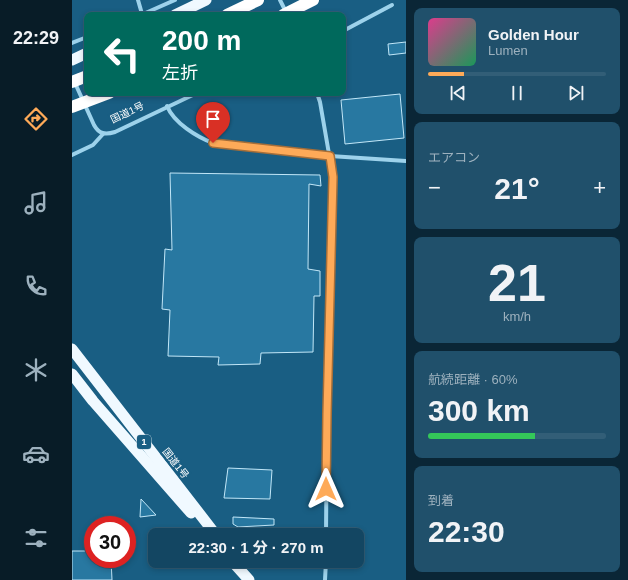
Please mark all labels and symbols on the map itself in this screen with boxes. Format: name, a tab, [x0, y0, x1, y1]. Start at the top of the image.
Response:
street label: 国道1号	[109, 100, 146, 125]
pin	[196, 102, 230, 143]
road number: 1	[137, 435, 151, 449]
street label: 国道1号	[160, 446, 191, 481]
position arrow	[305, 468, 347, 510]
speed limit sign: 30	[84, 516, 136, 568]

